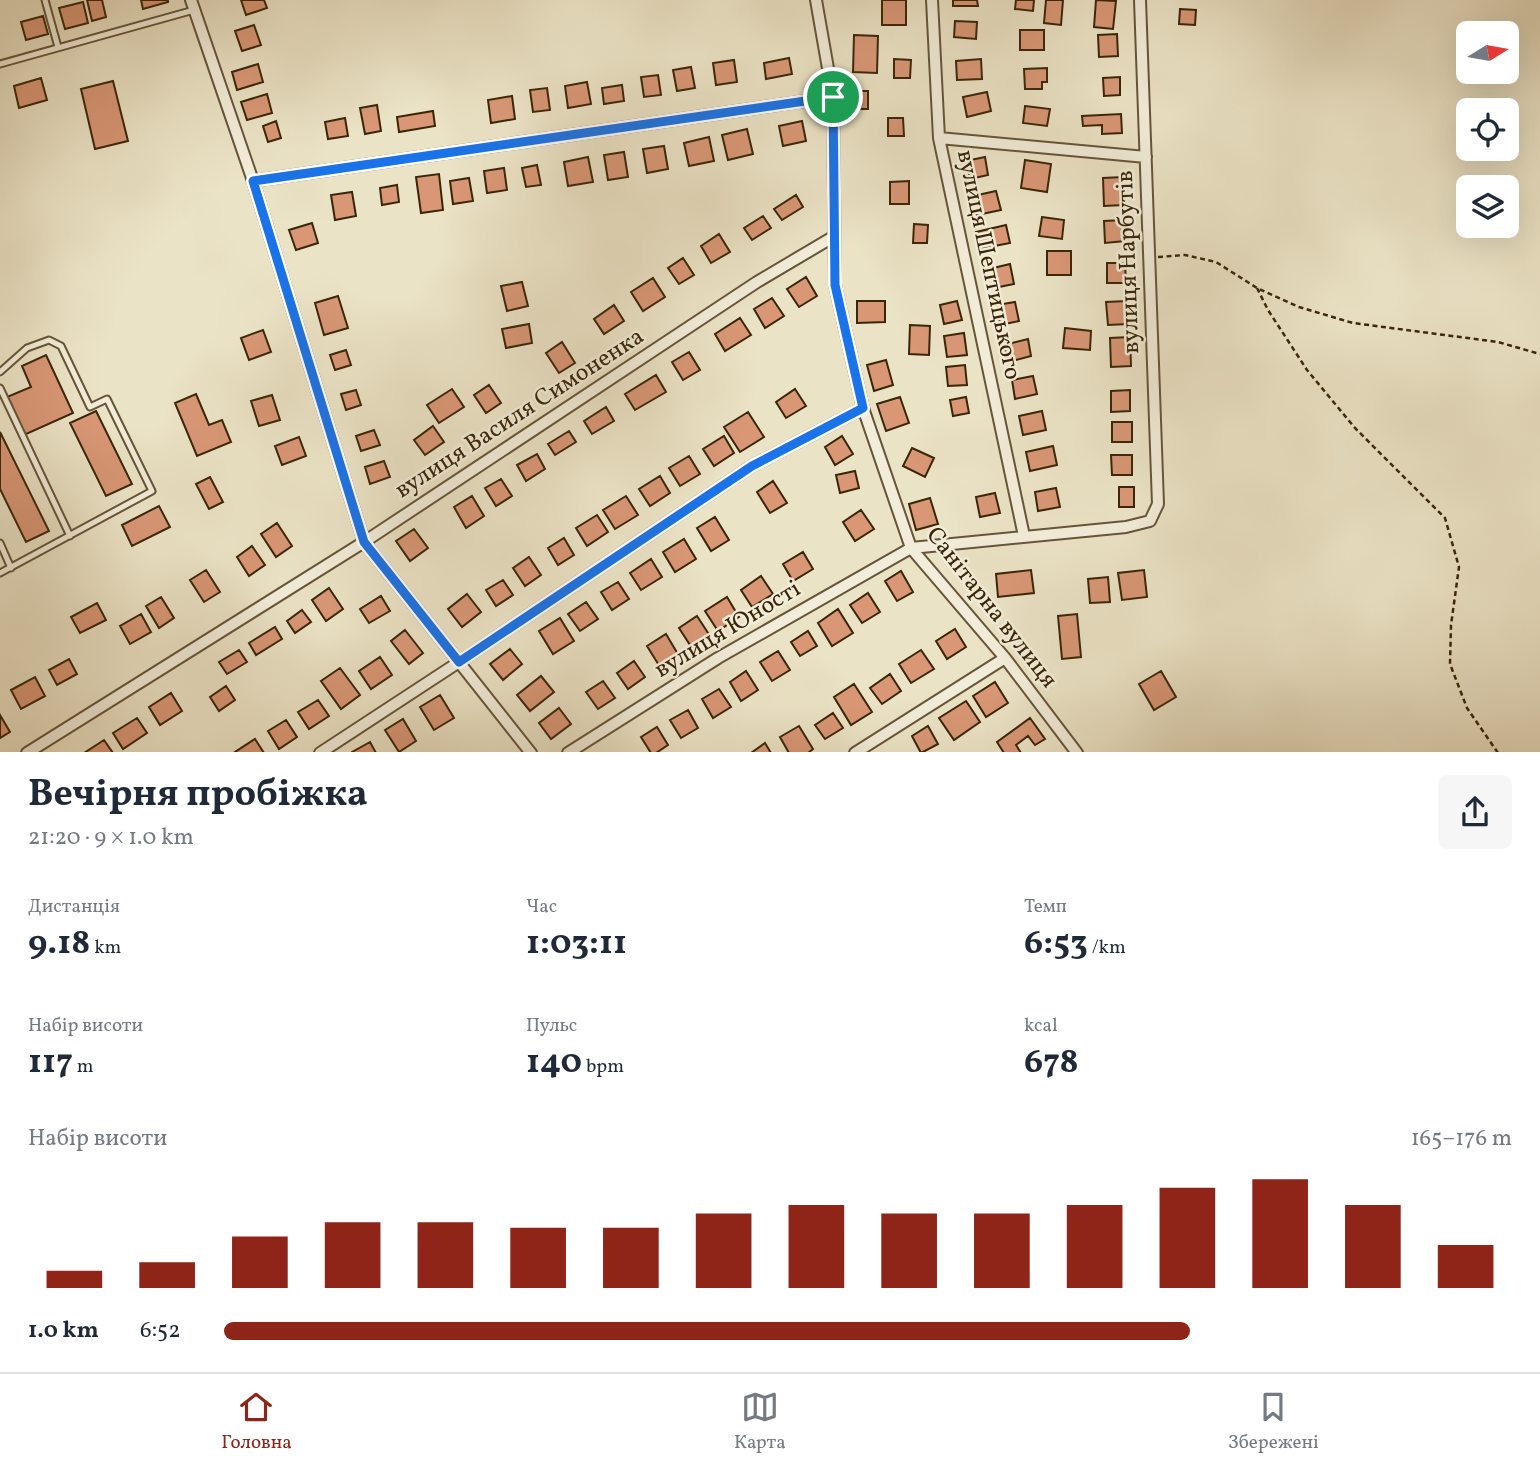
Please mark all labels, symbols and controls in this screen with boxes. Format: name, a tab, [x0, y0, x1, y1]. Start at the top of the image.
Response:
north arrow	[1456, 21, 1519, 84]
map controls	[1456, 21, 1519, 238]
pin	[803, 67, 863, 127]
icon: arrive	[814, 78, 852, 116]
button: locate	[1456, 98, 1519, 161]
street label: вулиця Шептицького	[947, 147, 1029, 383]
street label: вулиця Нарбутів	[1109, 170, 1149, 354]
button: layers	[1456, 175, 1519, 238]
street label: вулиця Василя Симоненка	[389, 321, 651, 507]
street label: Санітарна вулиця	[917, 520, 1065, 696]
street label: вулиця Юності	[648, 573, 808, 687]
text: Вечірня пробіжка	[28, 769, 368, 822]
button: share	[1438, 775, 1512, 849]
text: 21:20 · 9 × 1.0 km	[28, 822, 194, 854]
text: Дистанція	[28, 894, 120, 920]
text: Час	[526, 894, 557, 920]
text: Темп	[1024, 894, 1067, 920]
text: 9.18	[28, 920, 90, 968]
text: 1:03:11	[526, 920, 627, 968]
text: 6:53	[1024, 920, 1088, 968]
text: km	[90, 935, 121, 961]
text: /km	[1088, 935, 1126, 961]
text: Набір висоти	[28, 1013, 143, 1039]
text: Пульс	[526, 1013, 577, 1039]
text: kcal	[1024, 1013, 1058, 1039]
text: 117	[28, 1039, 73, 1087]
text: 140	[526, 1039, 582, 1087]
text: 678	[1024, 1039, 1079, 1087]
text: m	[73, 1054, 94, 1080]
text: bpm	[582, 1054, 624, 1080]
text: Набір висоти	[28, 1123, 167, 1155]
text: 165–176 m	[1411, 1123, 1512, 1155]
text: 1.0 km	[28, 1315, 99, 1347]
text: 6:52	[140, 1315, 180, 1347]
tab: Головна	[221, 1388, 292, 1456]
tab: Карта	[734, 1388, 786, 1456]
tab: Збережені	[1228, 1388, 1319, 1456]

